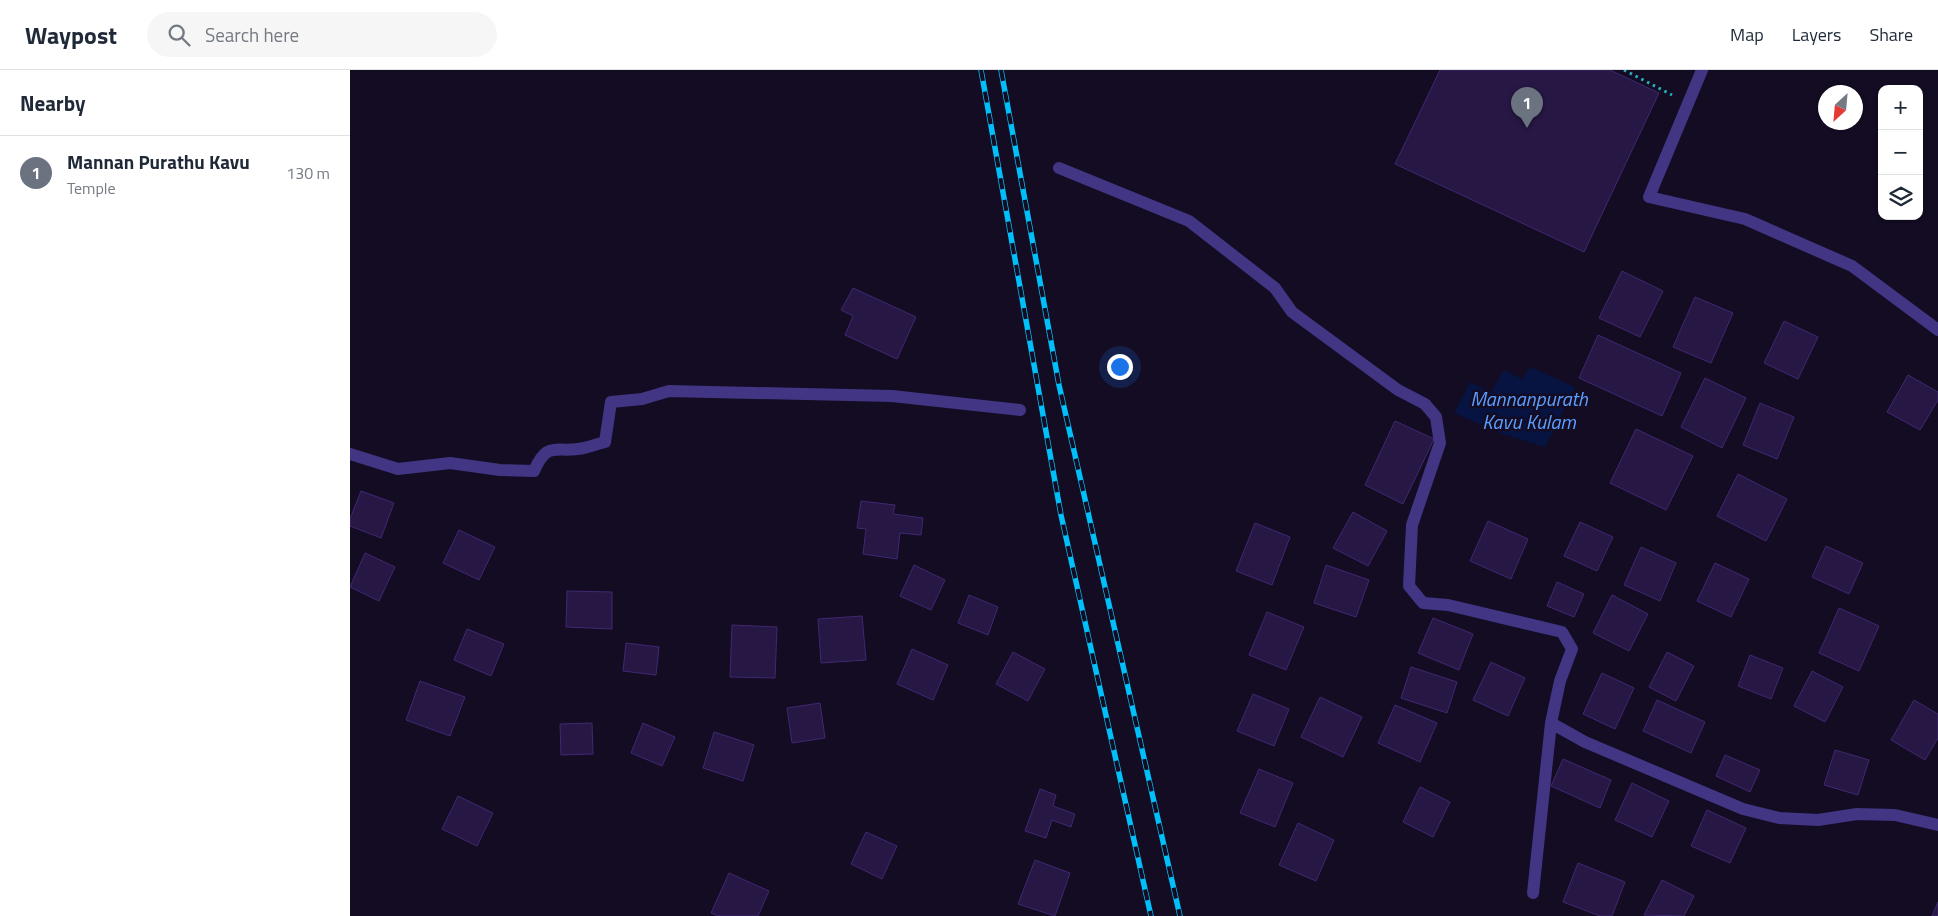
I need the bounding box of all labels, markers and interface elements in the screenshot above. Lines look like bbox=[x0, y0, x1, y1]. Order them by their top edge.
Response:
search box bbox=[147, 12, 497, 57]
text: Waypost bbox=[25, 17, 117, 53]
text: Search here bbox=[205, 20, 299, 49]
icon: search bbox=[165, 21, 193, 49]
text: Map bbox=[1730, 21, 1764, 48]
text: Layers bbox=[1792, 21, 1841, 48]
text: Share bbox=[1869, 21, 1913, 48]
north arrow bbox=[1818, 85, 1863, 130]
map controls bbox=[1878, 85, 1923, 220]
button: + bbox=[1878, 85, 1923, 130]
text: Nearby bbox=[20, 87, 85, 119]
pin: 1 bbox=[1511, 87, 1543, 128]
button: − bbox=[1878, 130, 1923, 175]
text: Mannan Purathu Kavu bbox=[67, 147, 250, 176]
text: 1 bbox=[32, 161, 40, 185]
text: 130 m bbox=[286, 161, 330, 185]
button: layers bbox=[1878, 175, 1923, 220]
text: Temple bbox=[67, 176, 116, 200]
your location bbox=[1107, 354, 1133, 380]
water label: Mannanpurath Kavu Kulam bbox=[1470, 383, 1589, 437]

